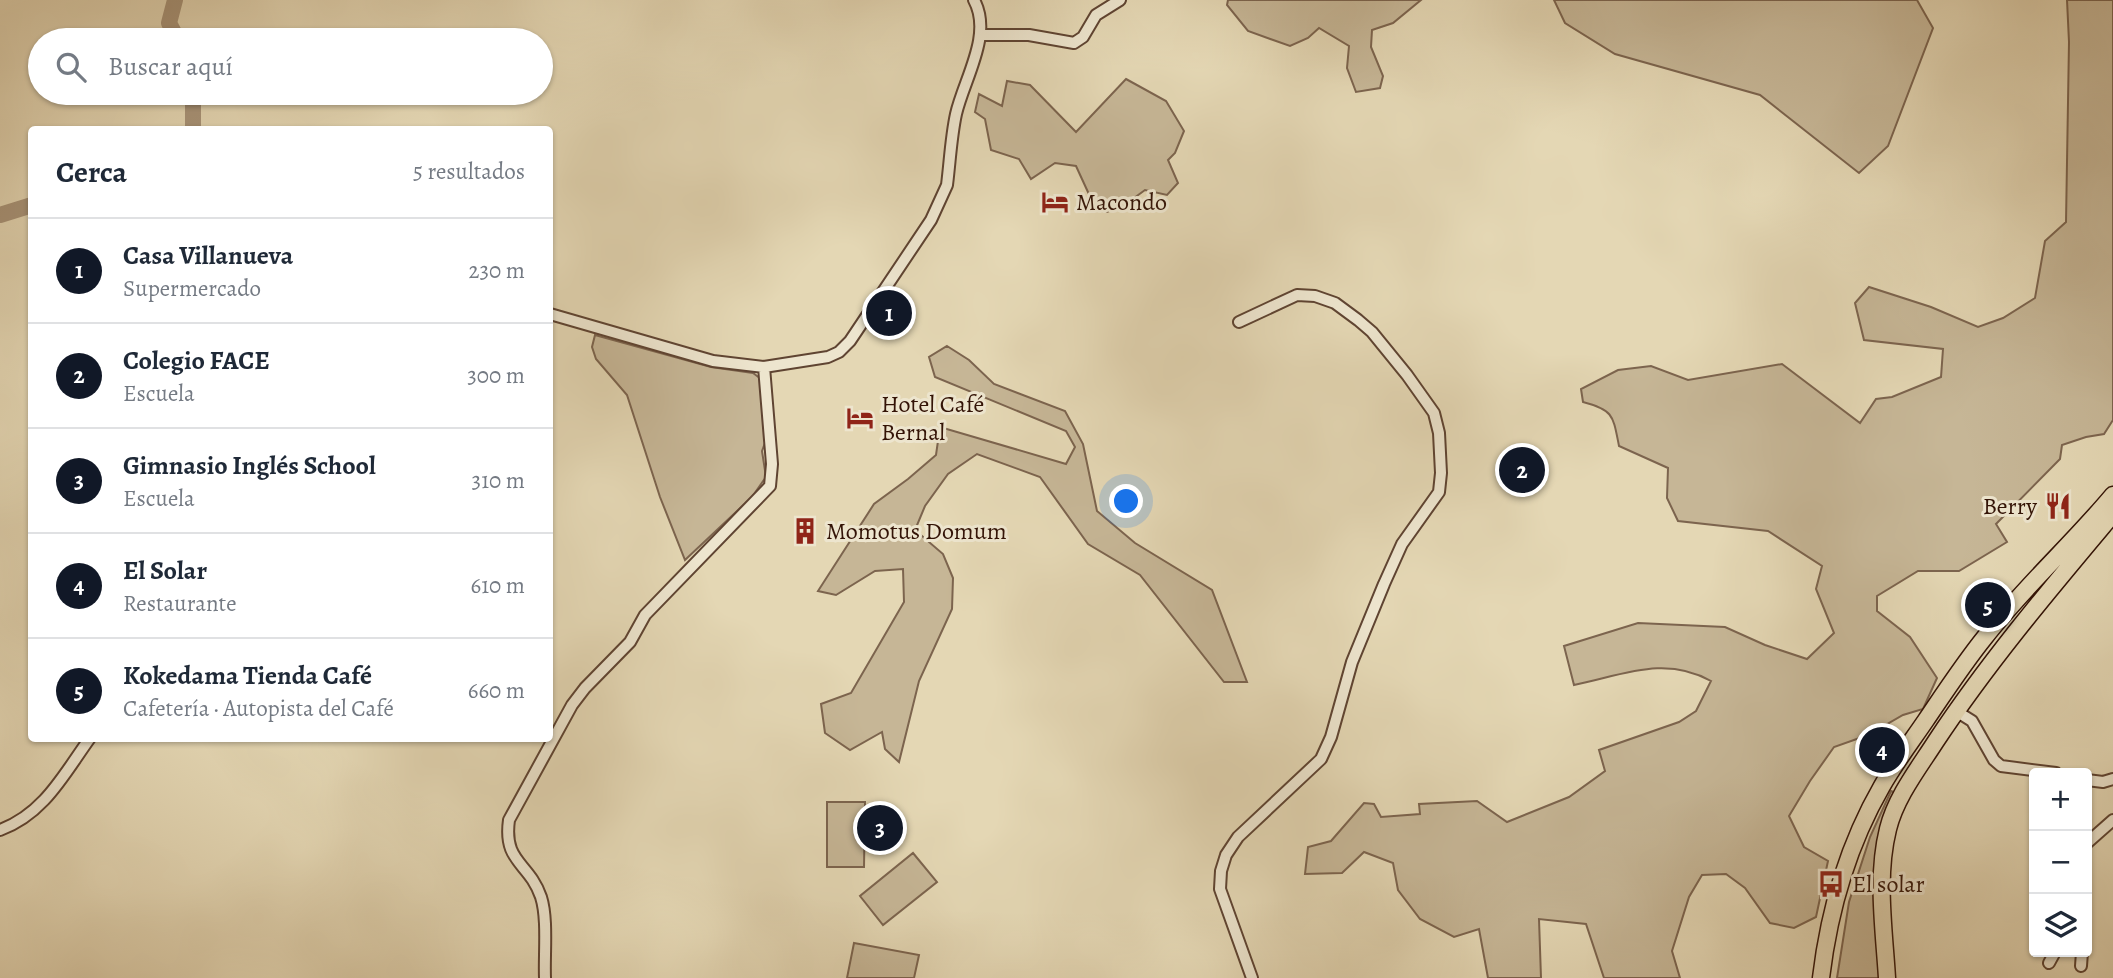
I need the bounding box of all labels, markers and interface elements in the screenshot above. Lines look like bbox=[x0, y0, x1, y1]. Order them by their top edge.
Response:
search box bbox=[28, 28, 553, 105]
icon: search bbox=[52, 48, 90, 86]
text: Buscar aquí bbox=[108, 49, 233, 84]
text: Cerca bbox=[56, 152, 127, 192]
text: 5 resultados bbox=[413, 156, 525, 187]
place label: Macondo bbox=[1076, 186, 1167, 218]
hotel icon: Macondo bbox=[1040, 187, 1070, 217]
text: Casa Villanueva bbox=[123, 238, 293, 273]
text: 1 bbox=[75, 255, 83, 286]
text: 230 m bbox=[469, 255, 525, 286]
text: Supermercado bbox=[123, 273, 261, 304]
pin: 1 bbox=[866, 287, 912, 339]
text: Colegio FACE bbox=[123, 343, 270, 378]
text: 2 bbox=[73, 360, 85, 391]
text: 300 m bbox=[467, 360, 525, 391]
text: Escuela bbox=[123, 378, 195, 409]
place label: Hotel Café Bernal bbox=[881, 388, 984, 448]
hotel icon: Hotel Café Bernal bbox=[845, 403, 875, 433]
pin: 2 bbox=[1499, 444, 1545, 496]
text: Gimnasio Inglés School bbox=[123, 448, 376, 483]
text: 3 bbox=[74, 465, 84, 496]
text: 310 m bbox=[472, 465, 525, 496]
text: Escuela bbox=[123, 483, 195, 514]
your location bbox=[1109, 484, 1143, 518]
place label: Berry bbox=[1983, 490, 2037, 522]
restaurant icon: Berry bbox=[2043, 491, 2073, 521]
place label: Momotus Domum bbox=[826, 515, 1007, 547]
building icon: Momotus Domum bbox=[790, 516, 820, 546]
text: El Solar bbox=[123, 553, 207, 588]
text: 4 bbox=[74, 570, 84, 601]
text: 610 m bbox=[471, 570, 525, 601]
pin: 5 bbox=[1965, 579, 2011, 631]
text: Restaurante bbox=[123, 588, 236, 619]
text: Kokedama Tienda Café bbox=[123, 658, 372, 693]
text: 5 bbox=[74, 675, 84, 706]
text: 660 m bbox=[468, 675, 525, 706]
text: Cafetería · Autopista del Café bbox=[123, 693, 394, 724]
pin: 4 bbox=[1859, 724, 1905, 776]
map controls bbox=[2029, 768, 2092, 957]
button: + bbox=[2029, 768, 2092, 831]
pin: 3 bbox=[857, 802, 903, 854]
button: − bbox=[2029, 831, 2092, 894]
place label: El solar bbox=[1852, 868, 1925, 900]
bus stop icon: El solar bbox=[1816, 869, 1846, 899]
button: layers bbox=[2029, 894, 2092, 957]

